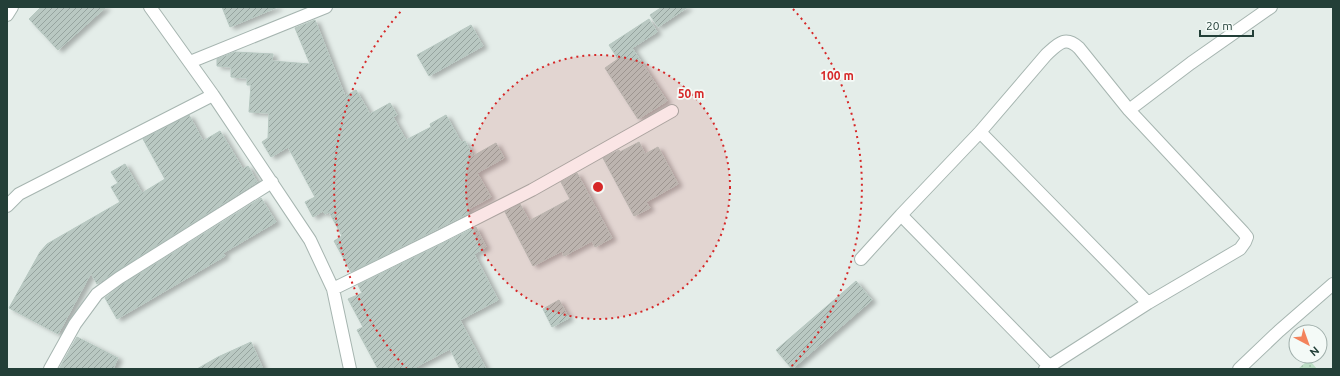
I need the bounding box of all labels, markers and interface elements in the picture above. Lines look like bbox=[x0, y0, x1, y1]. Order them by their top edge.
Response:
scale bar bbox=[1200, 12, 1253, 38]
text: 20 m bbox=[1206, 19, 1233, 32]
text: 100 m bbox=[820, 69, 854, 82]
text: 50 m bbox=[678, 87, 704, 100]
centre of rings bbox=[591, 180, 605, 194]
north arrow bbox=[1288, 324, 1328, 364]
text: N bbox=[1308, 344, 1322, 359]

